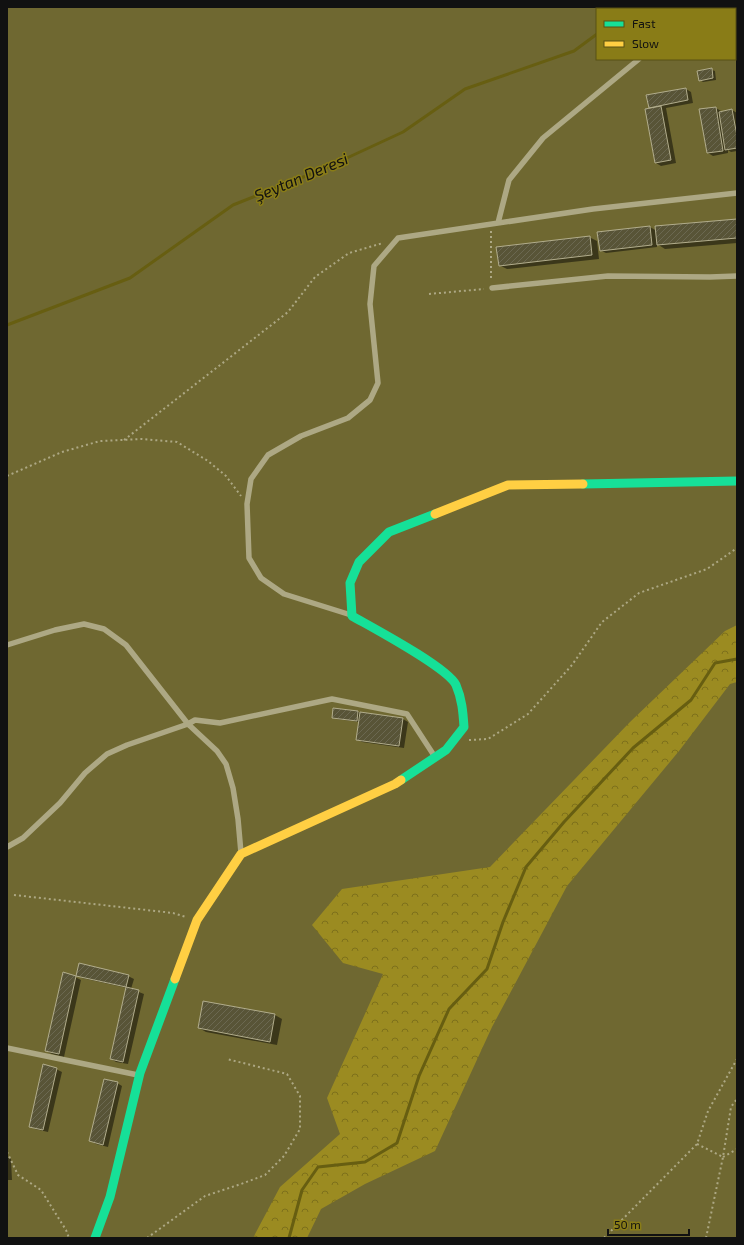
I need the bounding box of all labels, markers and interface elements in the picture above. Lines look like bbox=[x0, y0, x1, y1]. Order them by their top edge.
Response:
legend bbox=[596, 8, 736, 60]
text: Fast bbox=[632, 16, 656, 30]
text: Slow bbox=[632, 36, 659, 50]
water label: Şeytan Deresi bbox=[251, 148, 351, 206]
scale bar bbox=[608, 1211, 689, 1237]
text: 50 m bbox=[614, 1217, 641, 1231]

